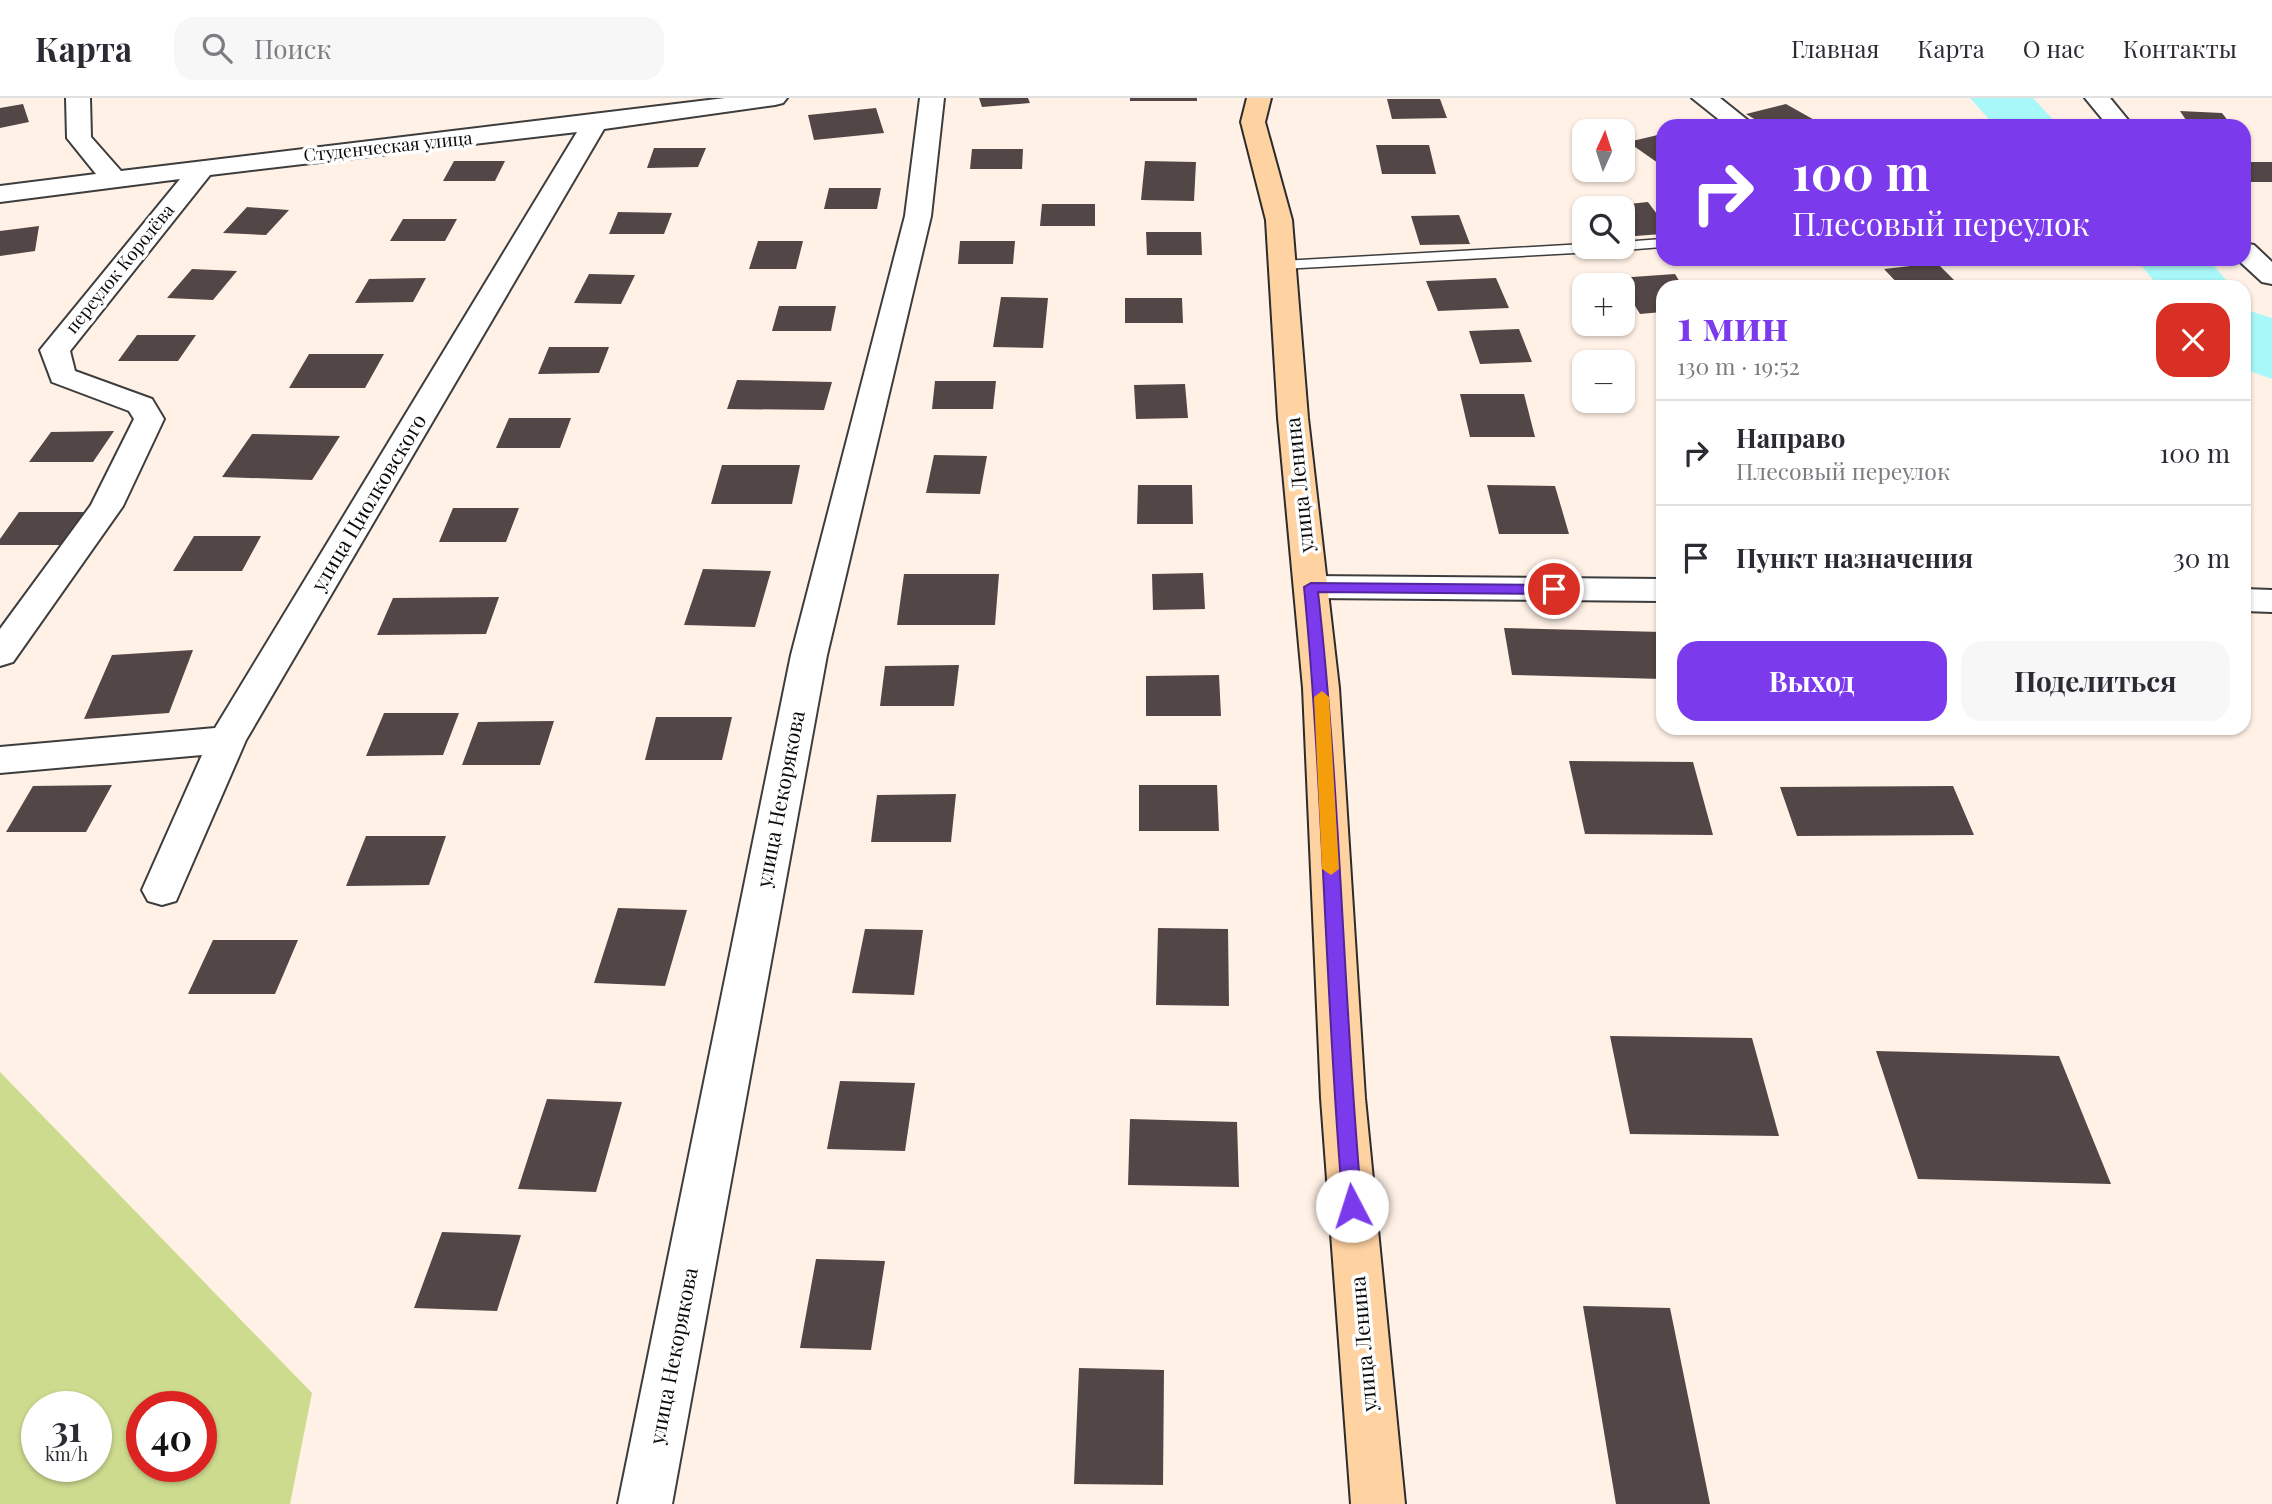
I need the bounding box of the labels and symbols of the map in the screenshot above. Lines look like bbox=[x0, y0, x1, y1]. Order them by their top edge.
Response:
north arrow bbox=[1572, 119, 1634, 182]
street label: Студенческая улица bbox=[302, 125, 474, 167]
street label: переулок Королёва bbox=[59, 198, 179, 338]
street label: улица Циолковского bbox=[303, 408, 431, 597]
street label: улица Ленина bbox=[1277, 416, 1319, 555]
pin bbox=[1524, 559, 1584, 619]
street label: улица Некорякова bbox=[748, 707, 810, 890]
position arrow bbox=[1315, 1169, 1389, 1243]
street label: улица Некорякова bbox=[641, 1264, 703, 1447]
street label: улица Ленина bbox=[1342, 1275, 1382, 1414]
speed limit sign: 40 bbox=[126, 1391, 217, 1482]

